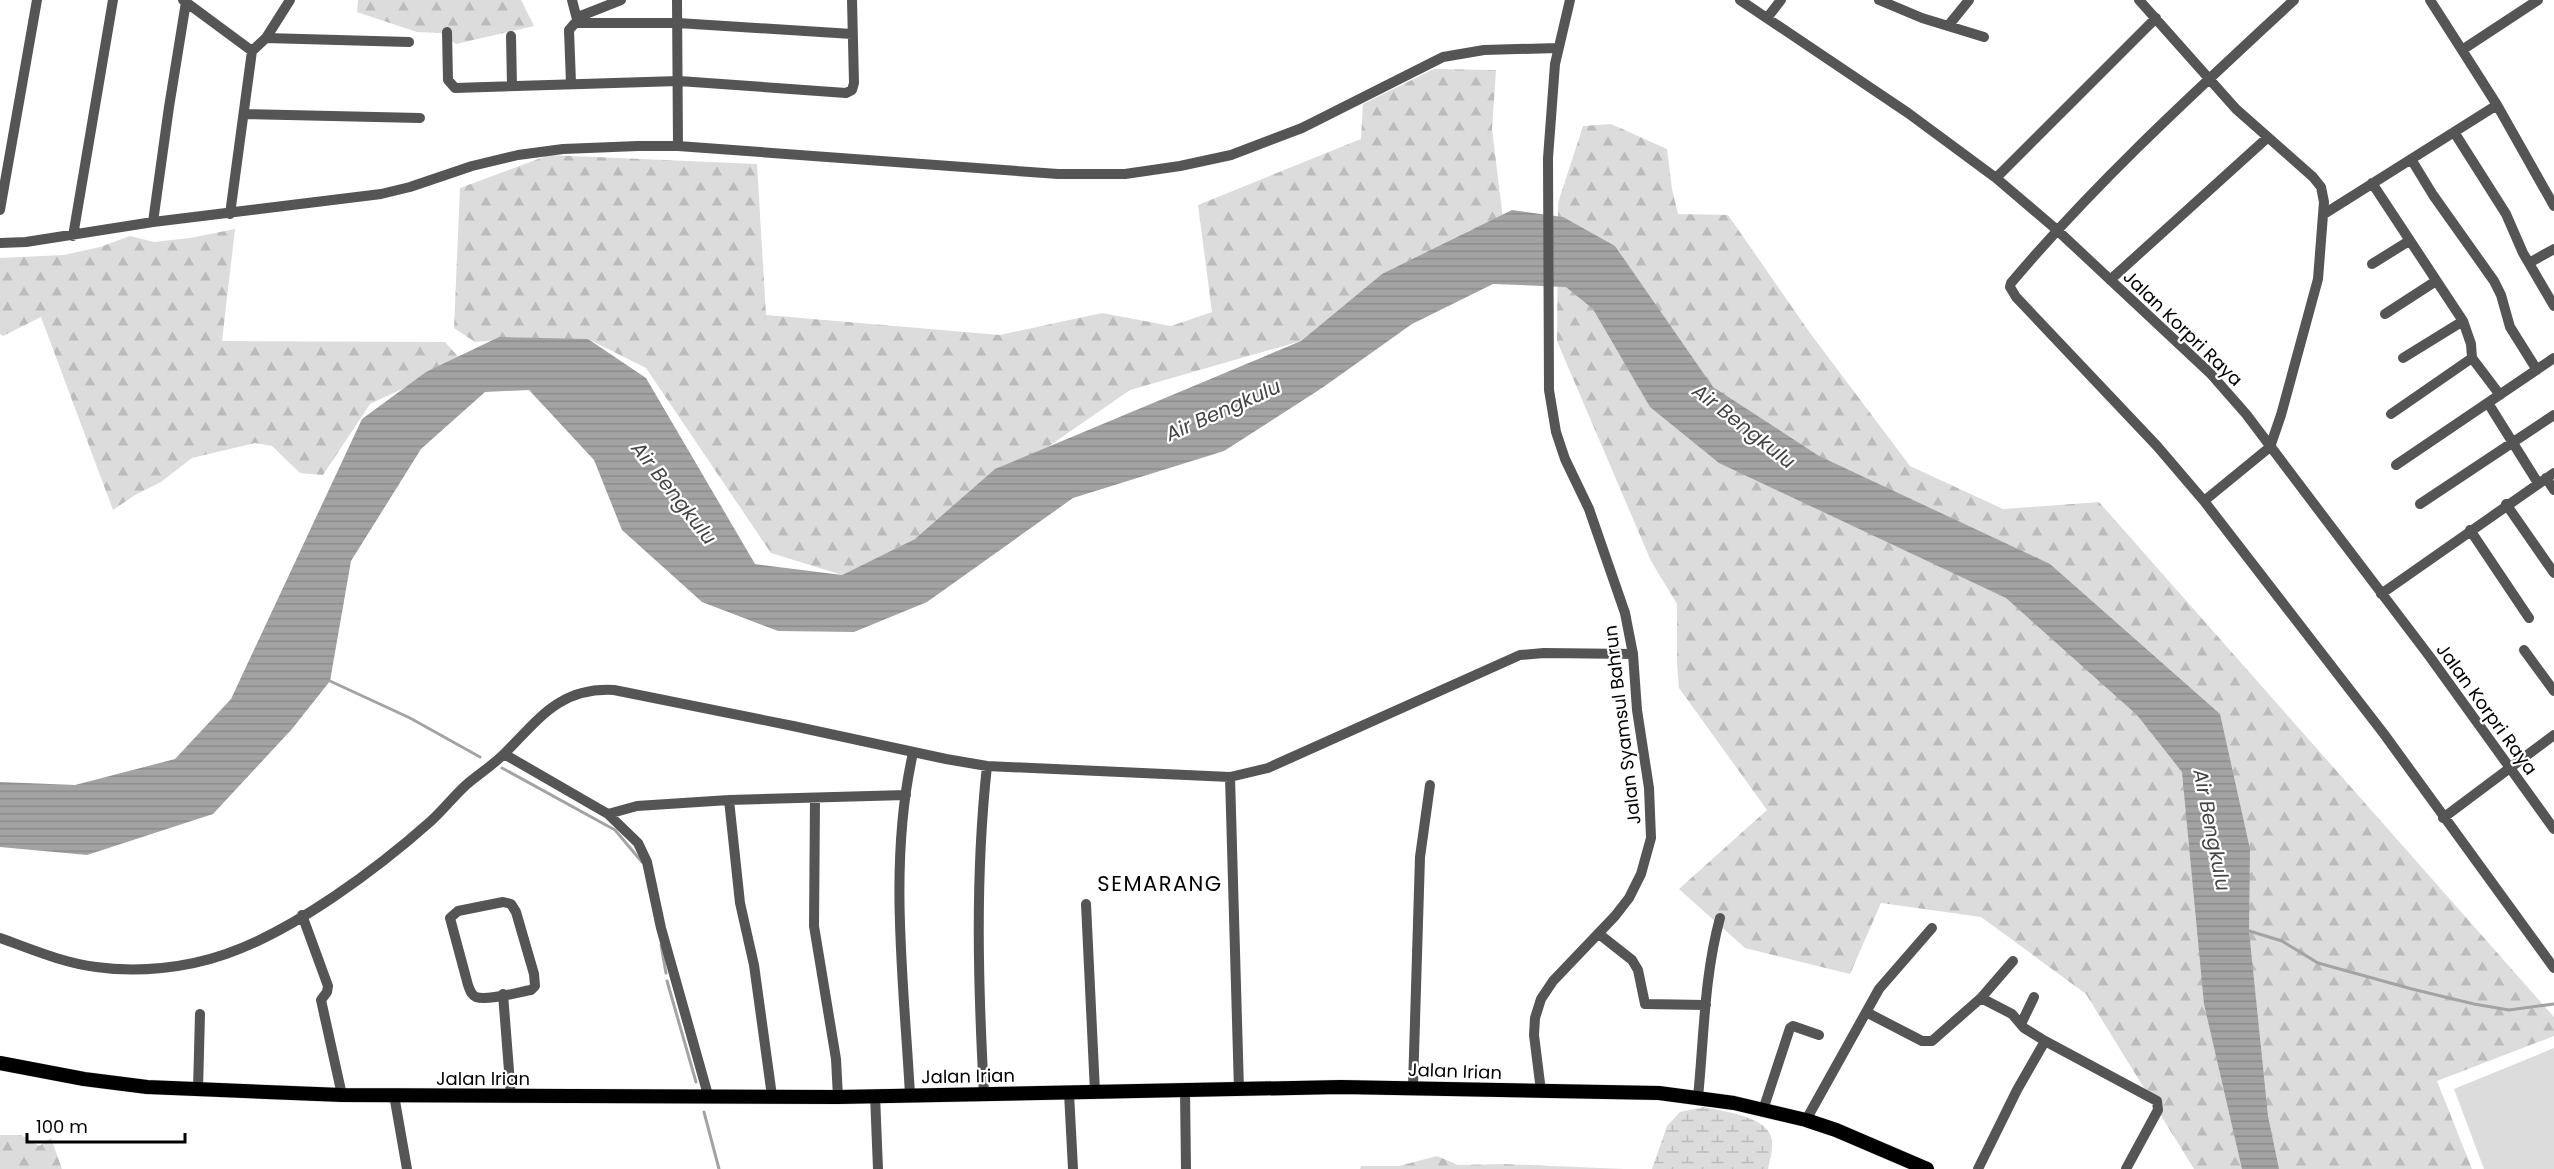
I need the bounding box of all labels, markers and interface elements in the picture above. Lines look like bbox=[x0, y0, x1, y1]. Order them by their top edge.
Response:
street label: Jalan Korpri Raya bbox=[2118, 264, 2248, 392]
water label: Air Bengkulu bbox=[1160, 372, 1285, 448]
water label: Air Bengkulu bbox=[1686, 376, 1801, 475]
water label: Air Bengkulu bbox=[624, 435, 723, 550]
street label: Jalan Syamsul Bahrun bbox=[1597, 624, 1647, 826]
street label: Jalan Korpri Raya bbox=[2431, 638, 2543, 780]
water label: Air Bengkulu bbox=[2186, 766, 2238, 894]
district label: SEMARANG bbox=[1097, 869, 1223, 898]
street label: Jalan Irian bbox=[1408, 1057, 1502, 1085]
street label: Jalan Irian bbox=[921, 1063, 1015, 1089]
street label: Jalan Irian bbox=[436, 1066, 530, 1091]
scale bar bbox=[27, 1106, 184, 1144]
text: 100 m bbox=[36, 1114, 88, 1139]

